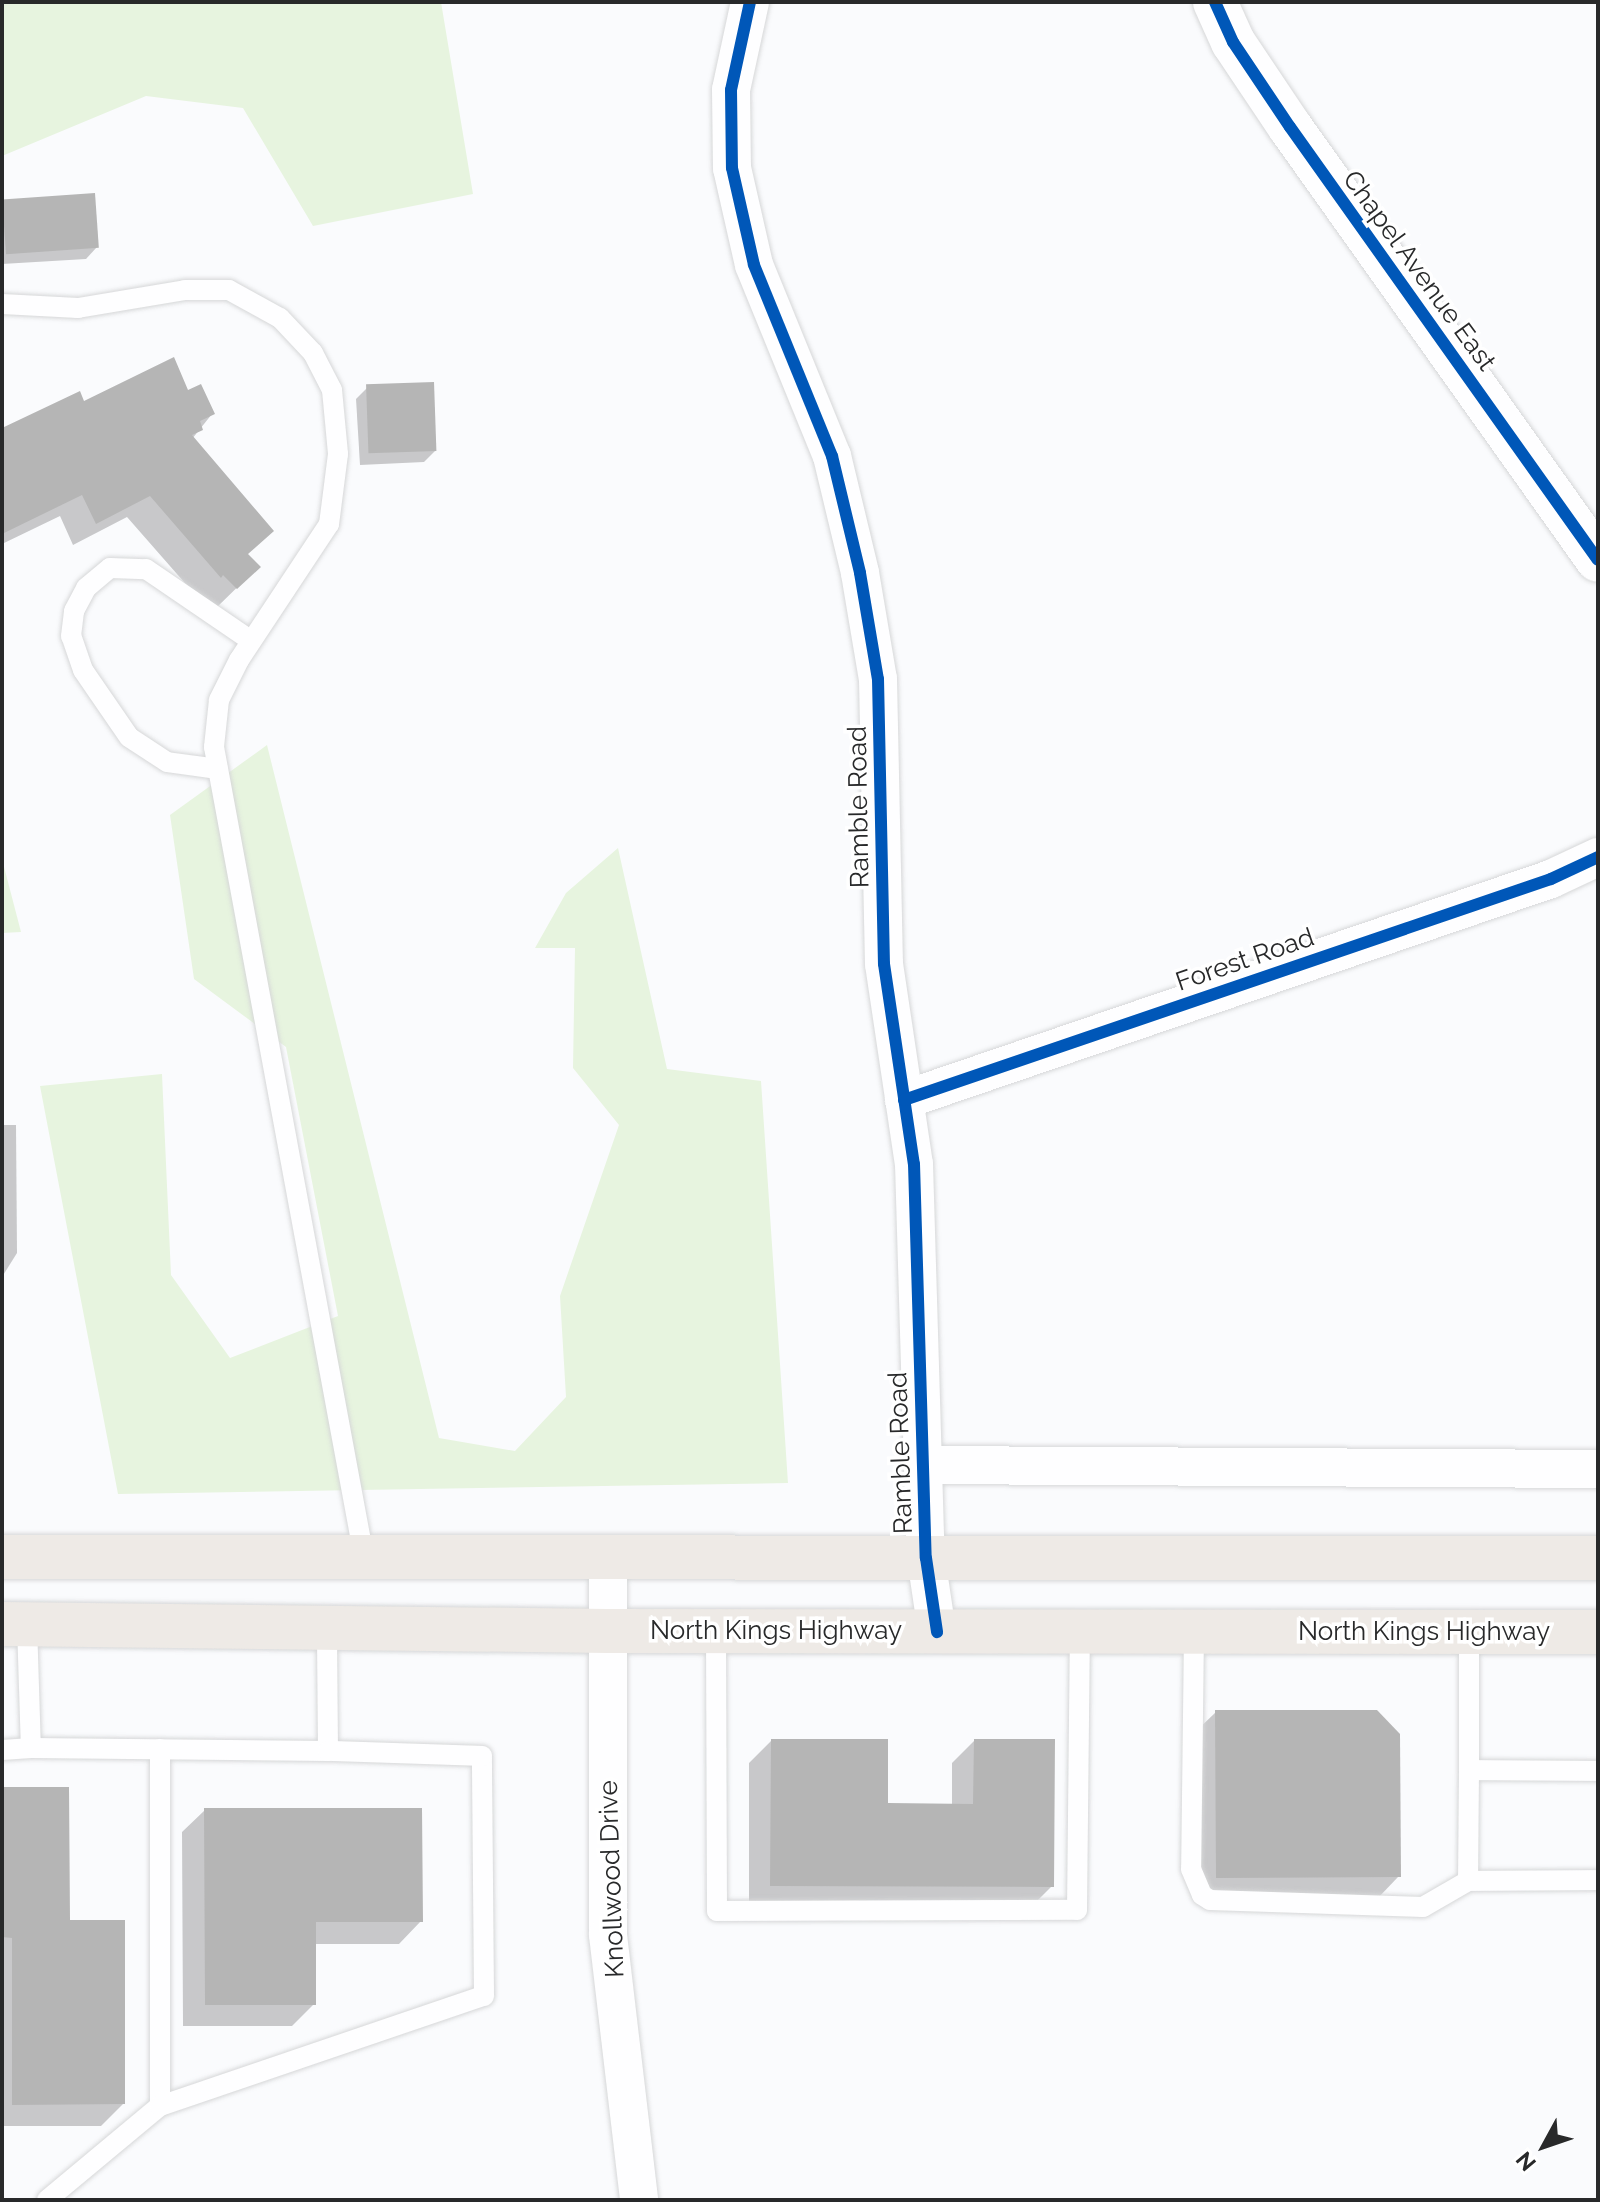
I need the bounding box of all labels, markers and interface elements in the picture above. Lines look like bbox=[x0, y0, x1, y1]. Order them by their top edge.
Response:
street label: Chapel Avenue East bbox=[1335, 164, 1503, 378]
street label: Ramble Road bbox=[842, 726, 876, 888]
street label: Forest Road bbox=[1172, 922, 1318, 998]
street label: Ramble Road bbox=[883, 1371, 919, 1535]
street label: North Kings Highway bbox=[650, 1615, 902, 1647]
street label: North Kings Highway bbox=[1298, 1616, 1550, 1648]
street label: Knollwood Drive bbox=[593, 1780, 631, 1978]
north arrow bbox=[1504, 2106, 1584, 2186]
text: N bbox=[1510, 2147, 1541, 2176]

